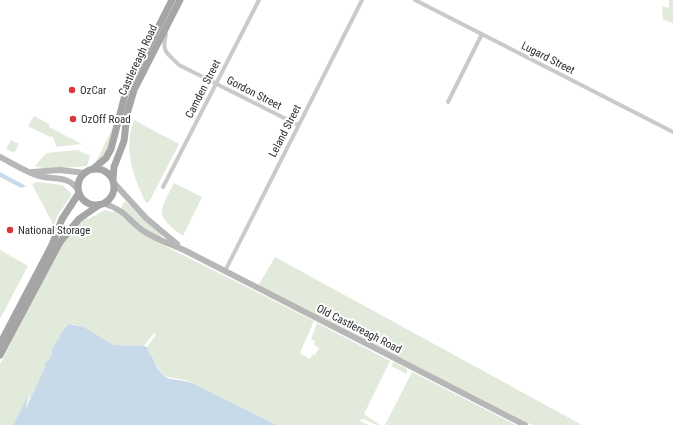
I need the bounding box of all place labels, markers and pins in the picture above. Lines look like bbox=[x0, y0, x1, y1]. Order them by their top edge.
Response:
place label: OzCar bbox=[80, 84, 107, 97]
marker: OzCar bbox=[67, 85, 77, 95]
place label: OzOff Road bbox=[81, 113, 131, 126]
marker: OzOff Road bbox=[68, 114, 78, 124]
place label: National Storage bbox=[18, 224, 90, 237]
marker: National Storage bbox=[5, 225, 15, 235]

